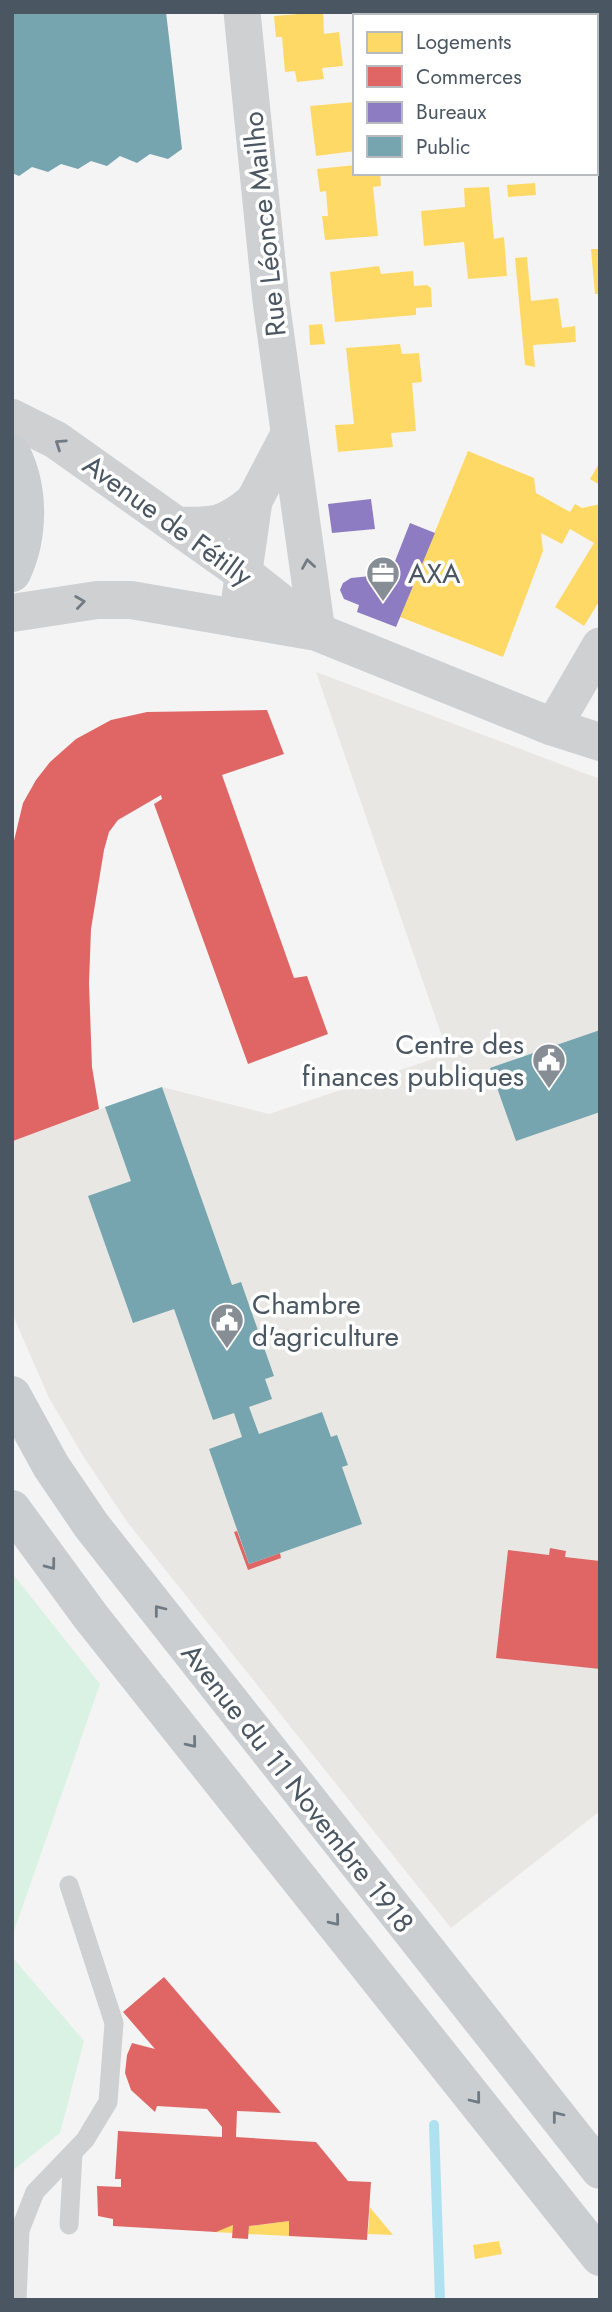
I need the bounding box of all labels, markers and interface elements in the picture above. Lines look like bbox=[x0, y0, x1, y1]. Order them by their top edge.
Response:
legend bbox=[353, 14, 598, 175]
text: Logements bbox=[416, 27, 511, 57]
text: Commerces bbox=[416, 62, 522, 92]
text: Bureaux bbox=[416, 97, 487, 127]
street label: Rue Léonce Mailho bbox=[232, 109, 297, 339]
text: Public bbox=[416, 132, 470, 162]
one-way arrow bbox=[55, 439, 68, 452]
street label: Avenue de Fétilly bbox=[74, 445, 262, 597]
place label: AXA bbox=[408, 553, 461, 594]
office icon: AXA bbox=[364, 554, 402, 603]
one-way arrow bbox=[301, 558, 316, 570]
one-way arrow bbox=[74, 595, 86, 610]
place label: Centre des finances publiques bbox=[302, 1024, 524, 1097]
public building icon: Centre des finances publiques bbox=[530, 1041, 568, 1090]
place label: Chambre d'agriculture bbox=[252, 1284, 399, 1357]
public building icon: Chambre d'agriculture bbox=[208, 1301, 246, 1350]
one-way arrow bbox=[43, 1557, 55, 1570]
one-way arrow bbox=[154, 1606, 167, 1618]
street label: Avenue du 11 Novembre 1918 bbox=[171, 1635, 424, 1942]
one-way arrow bbox=[184, 1736, 197, 1748]
one-way arrow bbox=[326, 1913, 339, 1925]
one-way arrow bbox=[467, 2091, 480, 2104]
one-way arrow bbox=[553, 2112, 566, 2124]

